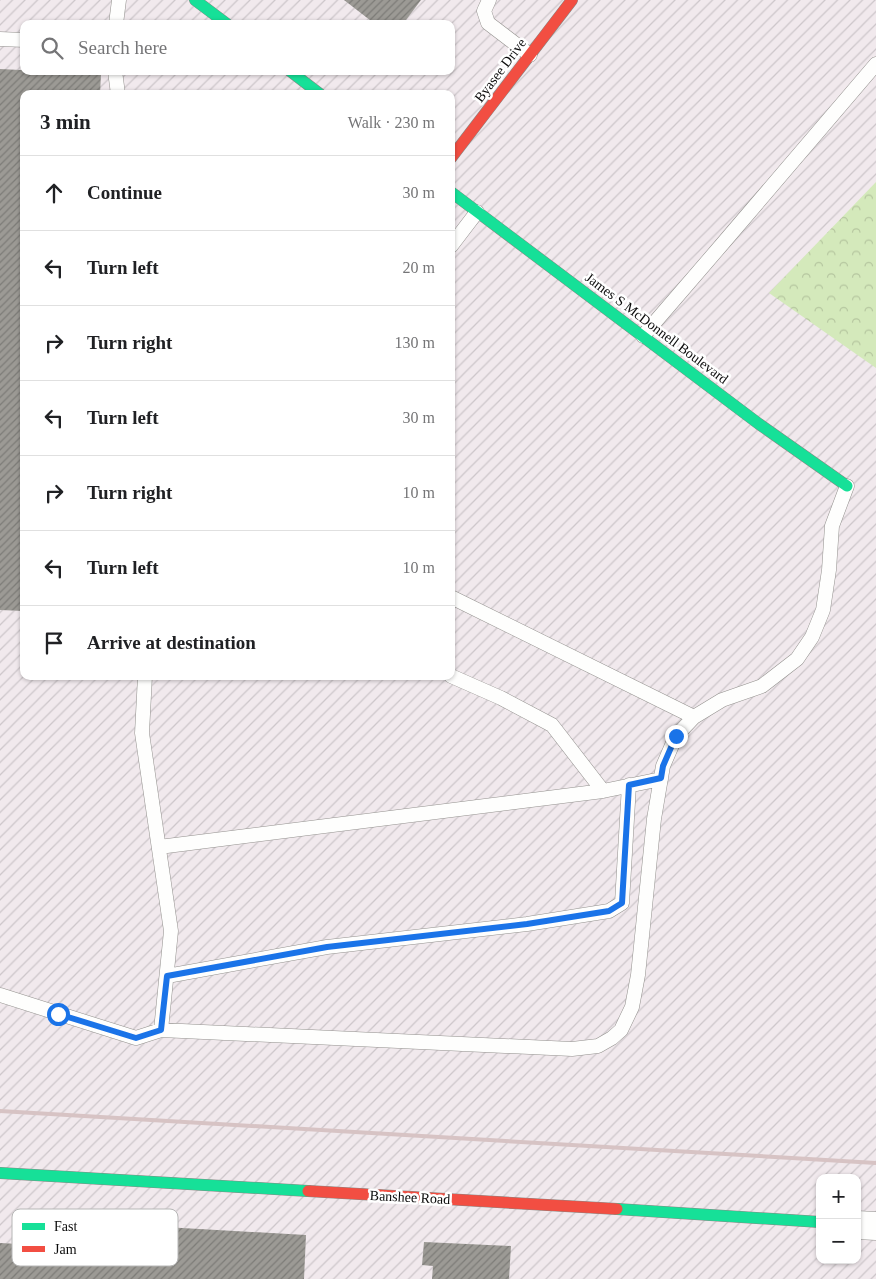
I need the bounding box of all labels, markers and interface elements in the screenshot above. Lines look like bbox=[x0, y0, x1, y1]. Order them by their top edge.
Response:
search box bbox=[20, 20, 455, 75]
icon: search bbox=[38, 34, 66, 62]
street label: Byasee Drive bbox=[472, 36, 529, 105]
text: Search here bbox=[78, 37, 167, 58]
text: 3 min bbox=[40, 110, 91, 134]
text: Walk · 230 m bbox=[348, 114, 435, 131]
icon: ahead bbox=[40, 179, 68, 207]
text: Continue bbox=[87, 182, 162, 203]
text: 30 m bbox=[403, 184, 435, 201]
icon: left bbox=[40, 254, 68, 282]
text: Turn left bbox=[87, 257, 159, 278]
text: 20 m bbox=[403, 259, 435, 276]
street label: James S McDonnell Boulevard bbox=[582, 270, 731, 387]
icon: right bbox=[40, 329, 68, 357]
text: Turn right bbox=[87, 332, 172, 353]
text: 130 m bbox=[395, 334, 435, 351]
icon: left bbox=[40, 404, 68, 432]
text: Turn left bbox=[87, 407, 159, 428]
text: 30 m bbox=[403, 409, 435, 426]
icon: right bbox=[40, 479, 68, 507]
text: Turn right bbox=[87, 482, 172, 503]
text: 10 m bbox=[403, 484, 435, 501]
icon: left bbox=[40, 554, 68, 582]
text: Turn left bbox=[87, 557, 159, 578]
text: 10 m bbox=[403, 559, 435, 576]
icon: arrive bbox=[40, 629, 68, 657]
text: Arrive at destination bbox=[87, 632, 256, 653]
route end bbox=[665, 725, 688, 748]
route start bbox=[47, 1003, 70, 1026]
map controls bbox=[816, 1174, 861, 1264]
button: + bbox=[816, 1174, 861, 1219]
street label: Banshee Road bbox=[369, 1188, 451, 1207]
legend bbox=[12, 1209, 178, 1266]
text: Fast bbox=[54, 1219, 77, 1234]
button: − bbox=[816, 1219, 861, 1264]
text: Jam bbox=[54, 1242, 77, 1257]

